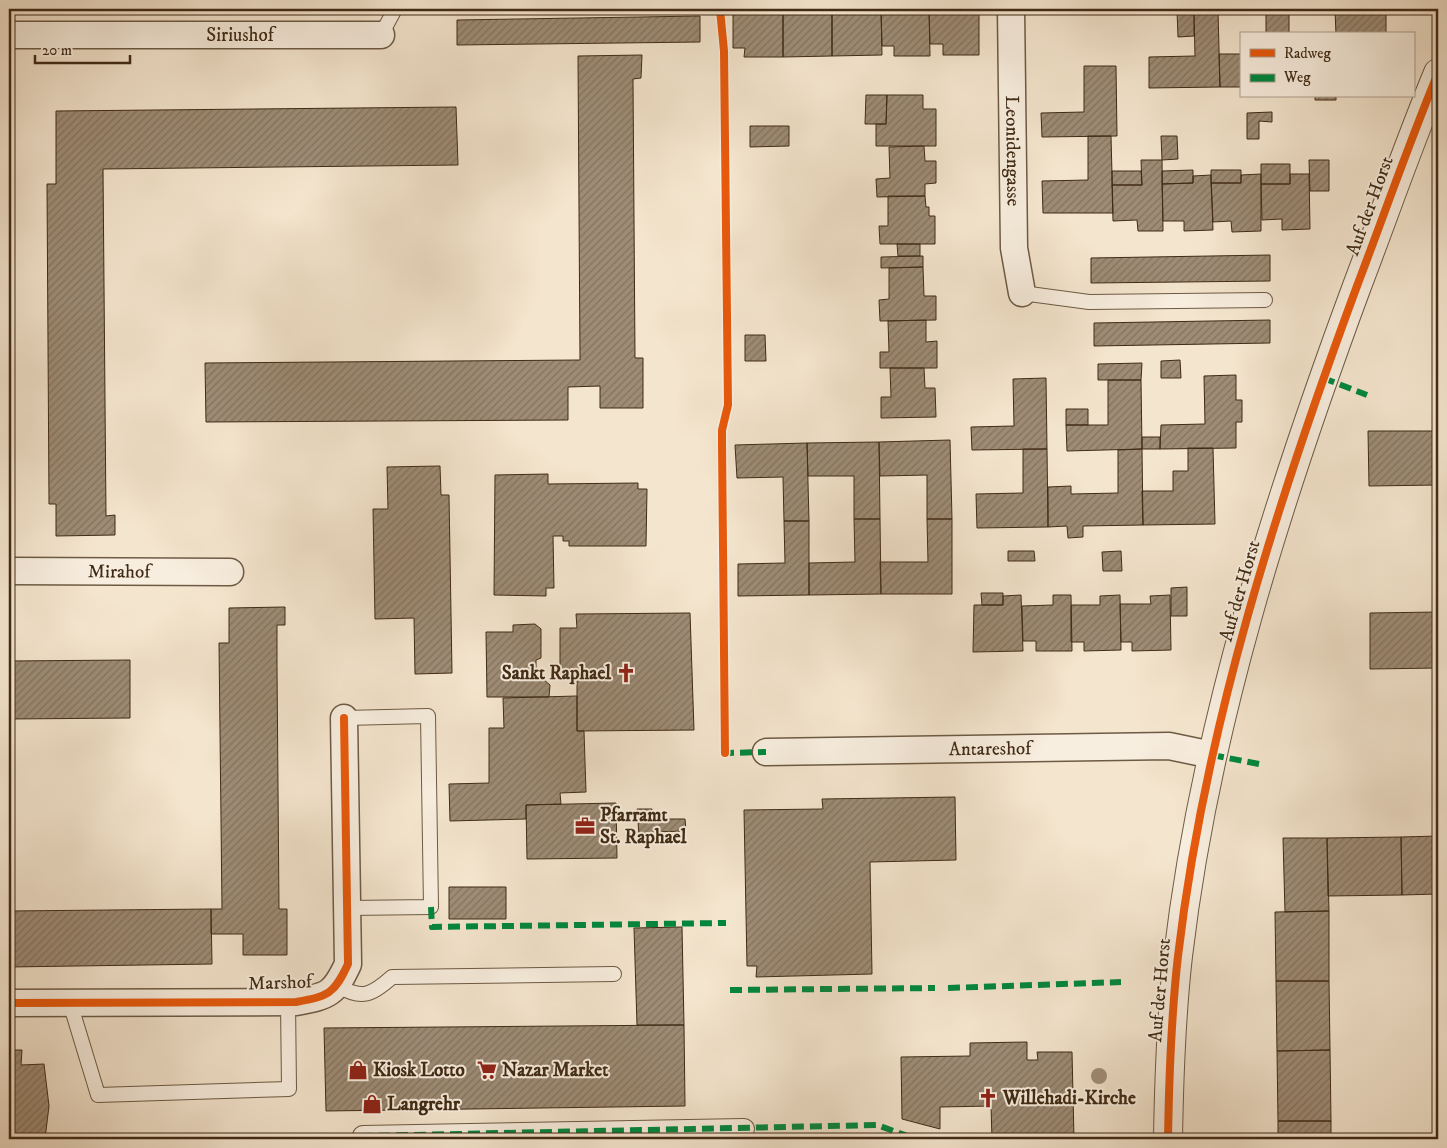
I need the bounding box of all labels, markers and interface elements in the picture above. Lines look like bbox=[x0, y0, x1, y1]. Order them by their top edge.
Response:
street label: Siriushof bbox=[206, 24, 277, 47]
scale bar bbox=[35, 32, 130, 64]
legend bbox=[1240, 32, 1414, 98]
text: 20 m bbox=[42, 41, 72, 60]
text: Radweg bbox=[1284, 44, 1332, 63]
text: Weg bbox=[1283, 68, 1311, 87]
street label: Leonidengasse bbox=[1001, 95, 1025, 207]
street label: Auf der Horst bbox=[1341, 153, 1399, 259]
street label: Auf der Horst bbox=[1215, 538, 1265, 644]
street label: Mirahof bbox=[88, 560, 153, 583]
place label: Sankt Raphael bbox=[502, 662, 611, 685]
church icon: Sankt Raphael bbox=[615, 662, 637, 684]
street label: Antareshof bbox=[949, 737, 1034, 761]
place label: Pfarramt St. Raphael bbox=[600, 804, 687, 849]
office icon: Pfarramt St. Raphael bbox=[574, 815, 596, 837]
street label: Auf der Horst bbox=[1144, 937, 1176, 1043]
street label: Marshof bbox=[248, 970, 315, 996]
shop icon: Kiosk Lotto bbox=[347, 1059, 369, 1081]
place label: Kiosk Lotto bbox=[373, 1059, 465, 1082]
supermarket icon: Nazar Market bbox=[476, 1059, 498, 1081]
place label: Nazar Market bbox=[502, 1059, 609, 1082]
church icon: Willehadi-Kirche bbox=[977, 1087, 999, 1109]
place label: Willehadi-Kirche bbox=[1002, 1087, 1136, 1110]
shop icon: Langrehr bbox=[361, 1093, 383, 1115]
place label: Langrehr bbox=[387, 1093, 461, 1116]

